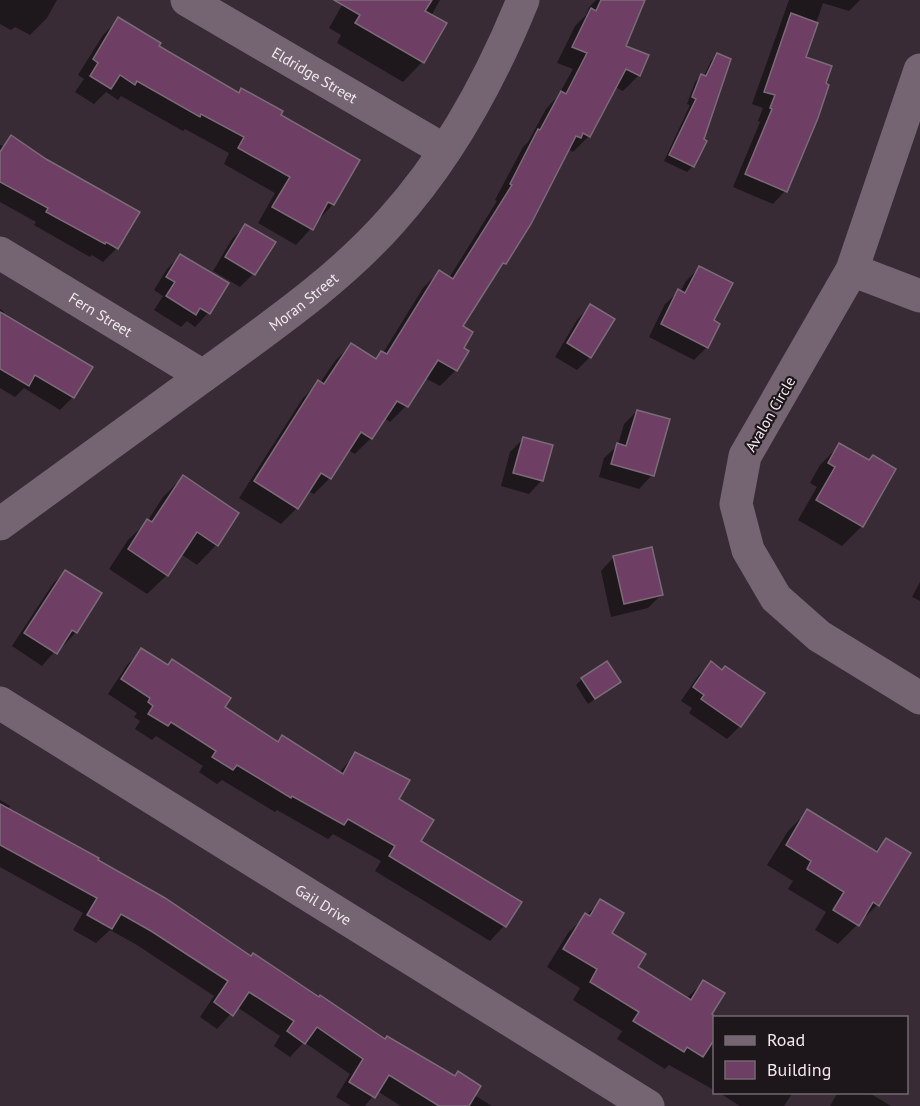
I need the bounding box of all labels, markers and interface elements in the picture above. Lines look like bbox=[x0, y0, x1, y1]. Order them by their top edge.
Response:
street label: Eldridge Street bbox=[269, 42, 361, 107]
street label: Moran Street bbox=[265, 268, 342, 335]
street label: Fern Street bbox=[66, 288, 136, 341]
street label: Avalon Circle bbox=[741, 373, 799, 455]
street label: Gail Drive bbox=[292, 880, 355, 929]
legend bbox=[713, 1016, 908, 1094]
text: Road bbox=[767, 1028, 805, 1051]
text: Building bbox=[767, 1058, 831, 1081]

